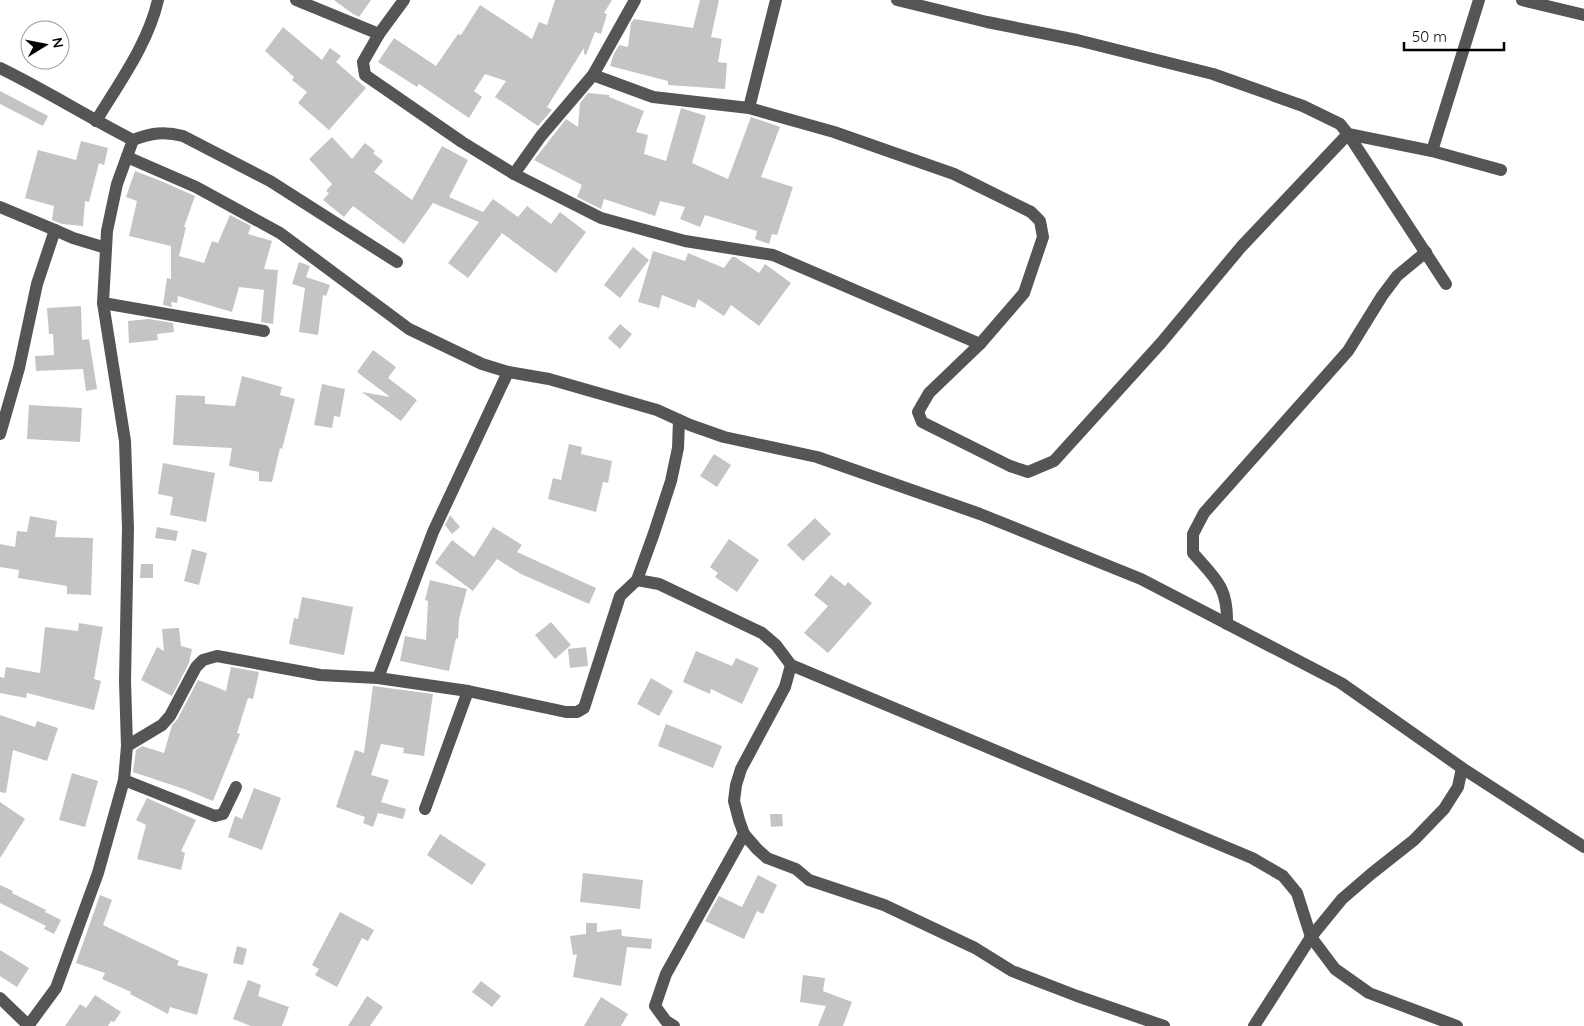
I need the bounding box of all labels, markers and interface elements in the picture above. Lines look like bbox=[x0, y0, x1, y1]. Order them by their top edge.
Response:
north arrow bbox=[20, 20, 70, 70]
scale bar bbox=[1404, 20, 1504, 52]
text: 50 m bbox=[1412, 27, 1447, 46]
text: N bbox=[48, 36, 68, 49]

